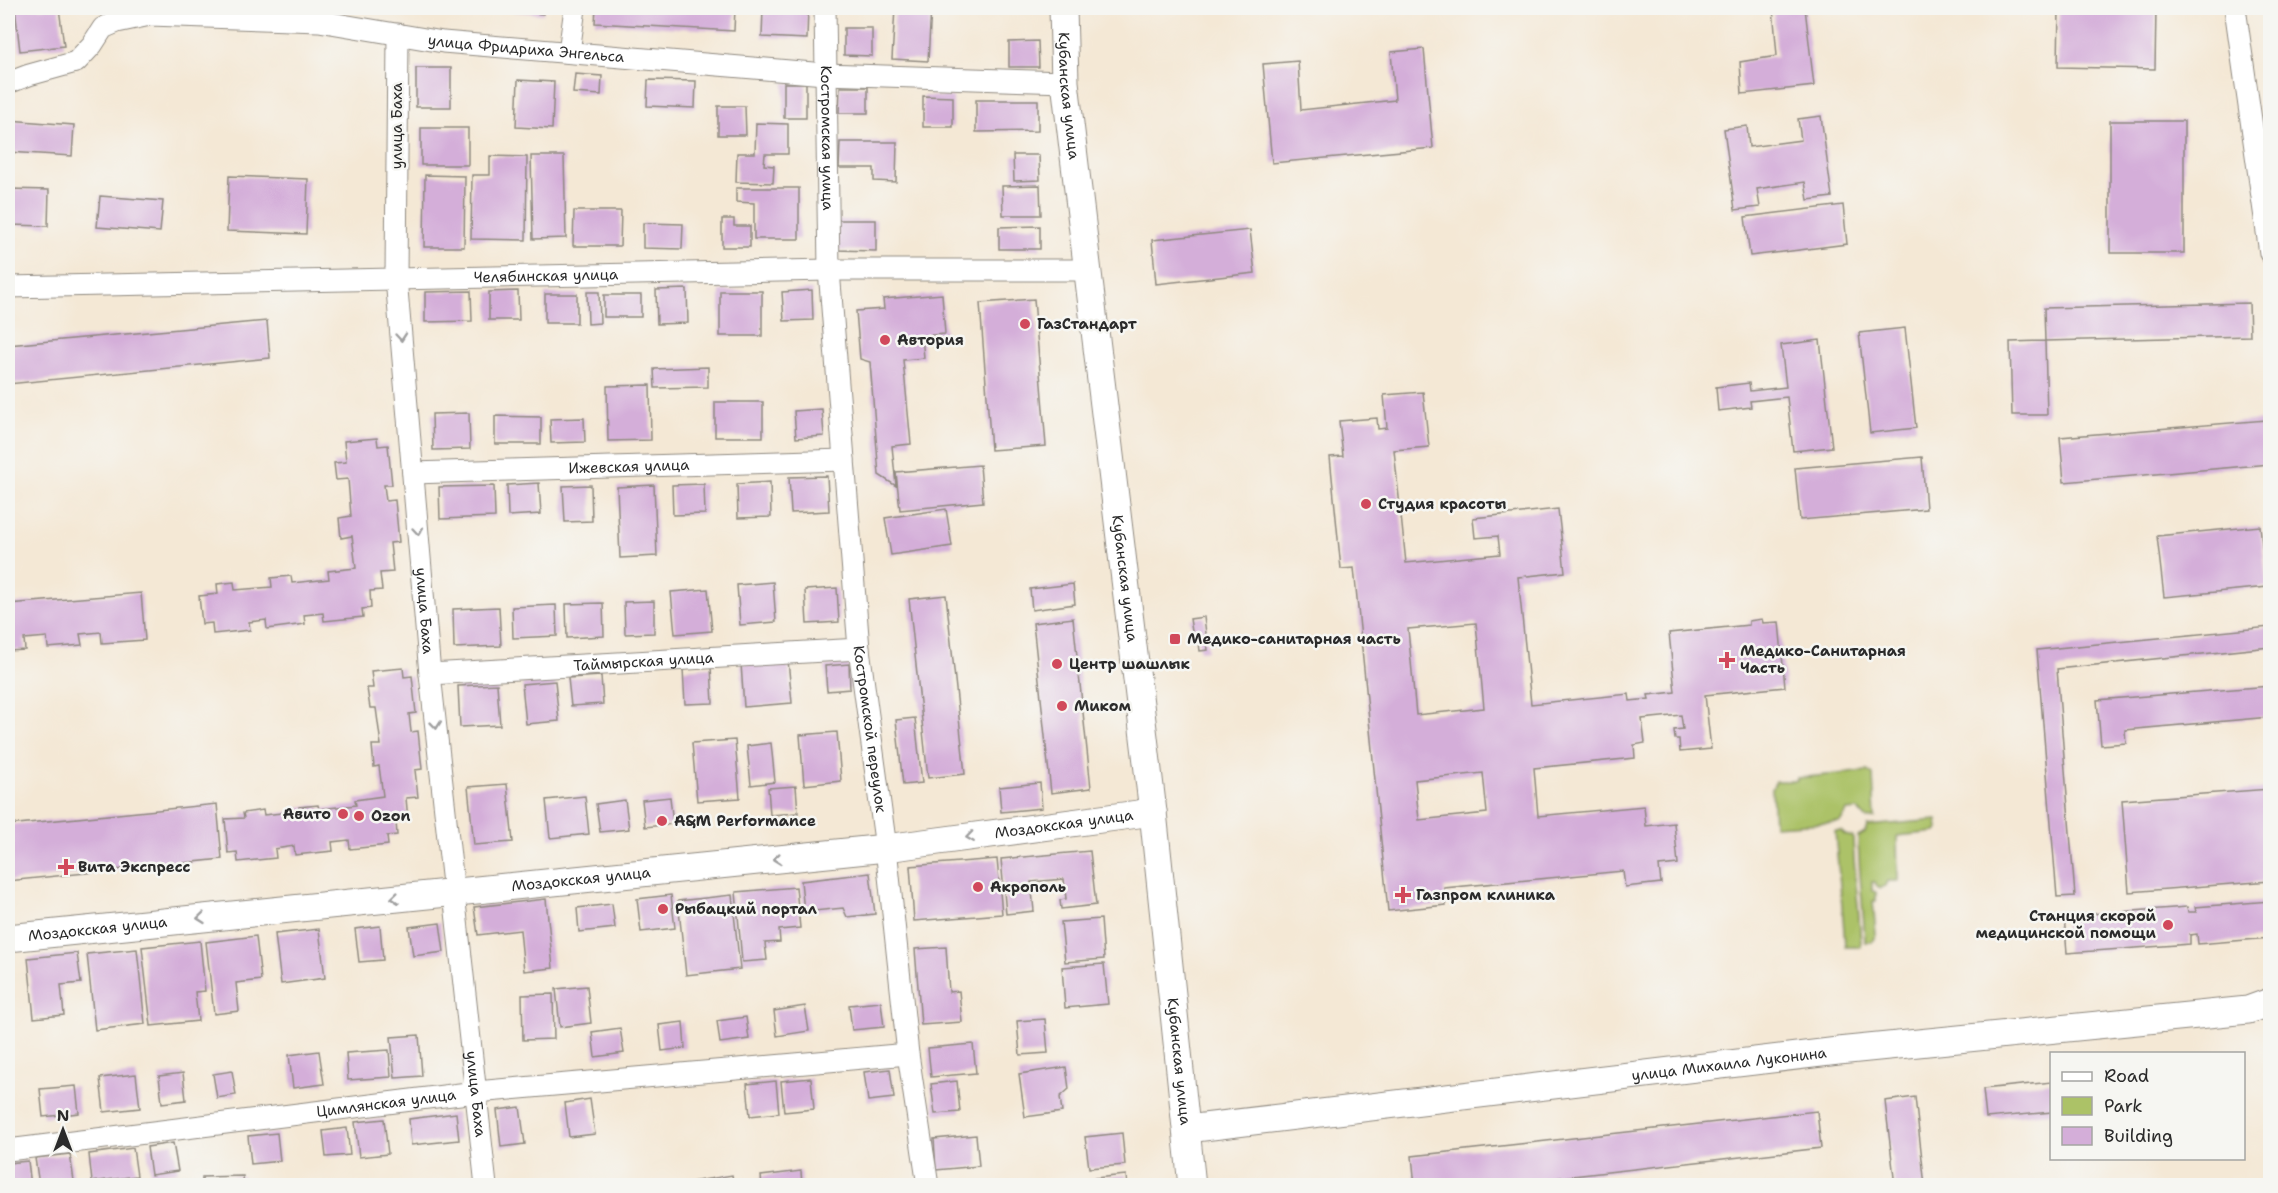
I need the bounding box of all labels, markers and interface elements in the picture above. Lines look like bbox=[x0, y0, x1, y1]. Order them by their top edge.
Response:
street label: улица Фридриха Энгельса bbox=[426, 30, 626, 67]
street label: Кубанская улица bbox=[1054, 32, 1084, 161]
street label: Костромская улица bbox=[816, 65, 838, 211]
street label: улица Баха bbox=[387, 82, 407, 169]
street label: Челябинская улица bbox=[473, 264, 619, 287]
place label: ГазСтандарт bbox=[1037, 314, 1137, 334]
marker: ГазСтандарт bbox=[1018, 317, 1032, 331]
place label: Автория bbox=[897, 330, 964, 350]
one-way arrow bbox=[394, 332, 407, 341]
marker: Автория bbox=[878, 333, 892, 347]
street label: Ижевская улица bbox=[568, 455, 691, 478]
place label: Студия красоты bbox=[1378, 494, 1506, 514]
marker: Студия красоты bbox=[1359, 497, 1373, 511]
street label: Кубанская улица bbox=[1107, 514, 1142, 644]
one-way arrow bbox=[411, 526, 424, 535]
street label: улица Баха bbox=[411, 567, 438, 655]
place label: Медико-санитарная часть bbox=[1187, 629, 1401, 649]
marker: Медико-санитарная часть bbox=[1168, 632, 1182, 646]
place label: Медико-Санитарная Часть bbox=[1740, 641, 1906, 678]
street label: Костромской переулок bbox=[849, 644, 891, 814]
street label: Таймырская улица bbox=[573, 647, 715, 676]
marker: Медико-Санитарная Часть bbox=[1718, 651, 1736, 669]
place label: Центр шашлык bbox=[1069, 654, 1190, 674]
marker: Центр шашлык bbox=[1050, 657, 1064, 671]
place label: Миком bbox=[1074, 696, 1131, 716]
marker: Миком bbox=[1055, 699, 1069, 713]
one-way arrow bbox=[429, 720, 441, 730]
place label: Авито bbox=[283, 804, 331, 824]
street label: Моздокская улица bbox=[993, 805, 1135, 843]
place label: Ozon bbox=[371, 806, 411, 826]
marker: Авито bbox=[336, 807, 350, 821]
marker: Ozon bbox=[352, 809, 366, 823]
place label: A&M Performance bbox=[674, 811, 816, 831]
marker: A&M Performance bbox=[655, 814, 669, 828]
one-way arrow bbox=[966, 830, 975, 842]
one-way arrow bbox=[772, 852, 781, 865]
place label: Вита Экспресс bbox=[78, 857, 191, 877]
marker: Вита Экспресс bbox=[59, 860, 73, 874]
street label: Моздокская улица bbox=[510, 862, 652, 896]
place label: Акрополь bbox=[990, 877, 1066, 897]
marker: Акрополь bbox=[971, 880, 985, 894]
place label: Газпром клиника bbox=[1416, 885, 1556, 905]
marker: Газпром клиника bbox=[1394, 886, 1412, 904]
one-way arrow bbox=[391, 891, 400, 904]
place label: Рыбацкий портал bbox=[675, 899, 817, 919]
marker: Рыбацкий портал bbox=[656, 902, 670, 916]
place label: Станция скорой медицинской помощи bbox=[1975, 906, 2157, 943]
one-way arrow bbox=[197, 911, 206, 924]
street label: Моздокская улица bbox=[27, 912, 169, 946]
marker: Станция скорой медицинской помощи bbox=[2161, 918, 2175, 932]
street label: Кубанская улица bbox=[1162, 997, 1196, 1127]
street label: улица Михаила Луконина bbox=[1631, 1042, 1828, 1086]
street label: улица Баха bbox=[461, 1050, 491, 1139]
legend bbox=[2050, 1052, 2245, 1160]
text: Road bbox=[2104, 1064, 2149, 1088]
street label: Цимлянская улица bbox=[315, 1084, 458, 1122]
text: Park bbox=[2104, 1094, 2143, 1118]
north arrow bbox=[33, 1100, 93, 1160]
text: N bbox=[57, 1105, 69, 1126]
text: Building bbox=[2104, 1124, 2173, 1148]

